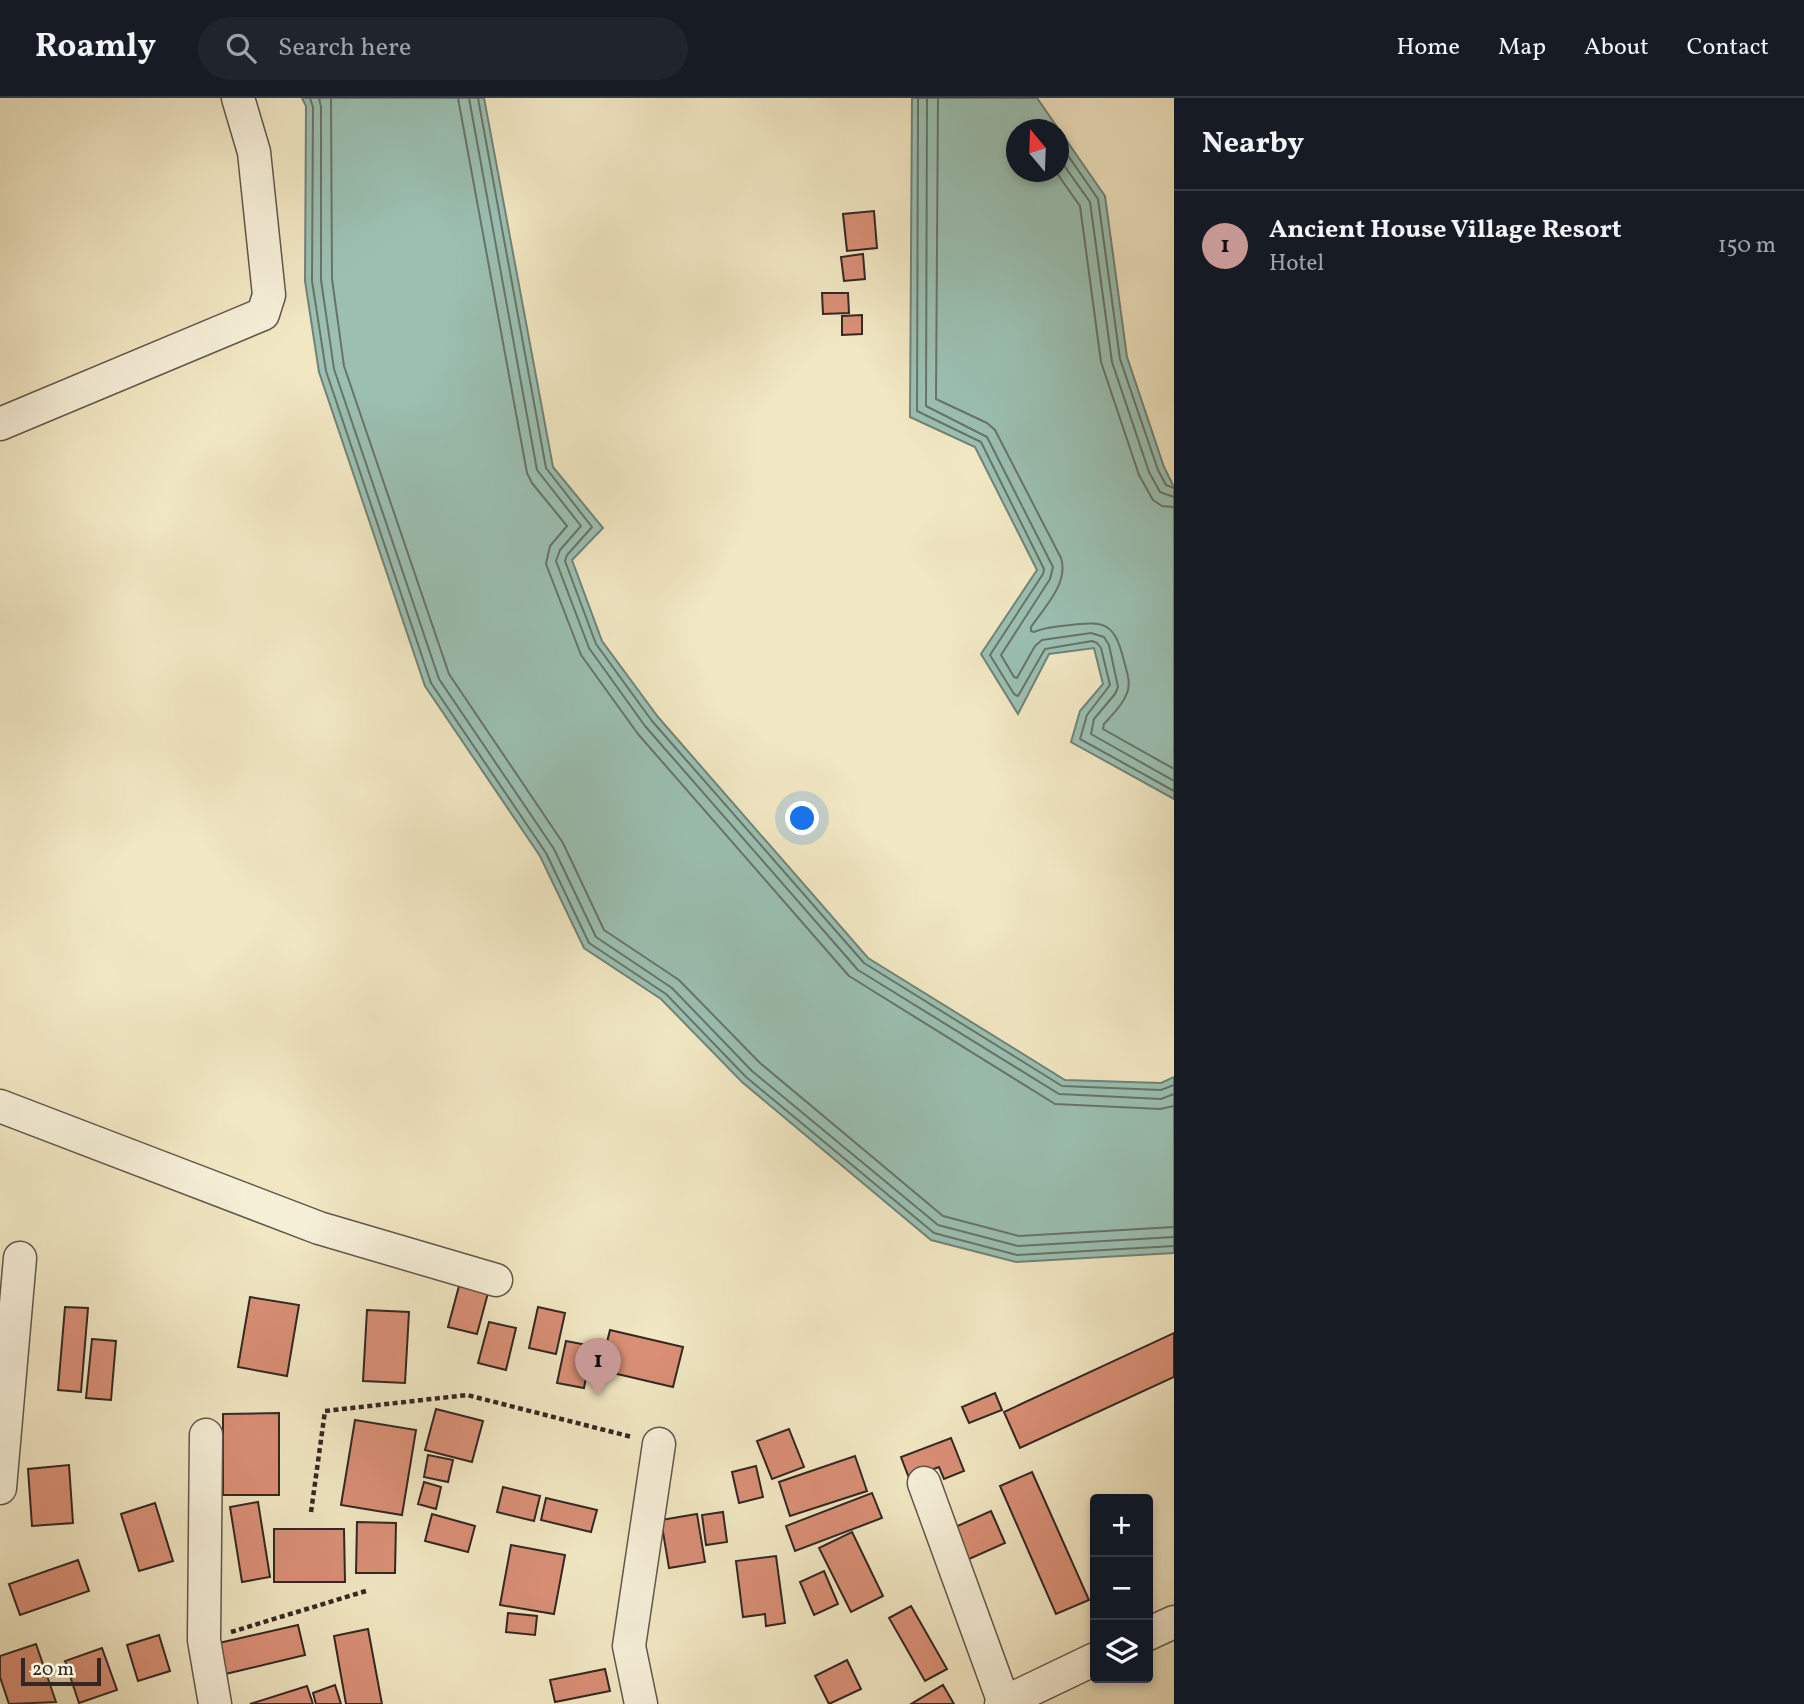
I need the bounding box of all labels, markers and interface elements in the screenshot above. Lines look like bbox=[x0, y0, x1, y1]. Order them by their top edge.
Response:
search box bbox=[198, 17, 688, 80]
text: Roamly bbox=[35, 25, 156, 71]
icon: search bbox=[222, 29, 260, 67]
text: Search here bbox=[278, 30, 411, 66]
text: Home bbox=[1396, 31, 1460, 65]
text: Map bbox=[1498, 31, 1546, 65]
text: About bbox=[1584, 31, 1649, 65]
text: Contact bbox=[1687, 31, 1769, 65]
north arrow bbox=[1006, 119, 1069, 182]
text: Nearby bbox=[1202, 123, 1304, 165]
text: Ancient House Village Resort bbox=[1269, 212, 1622, 248]
text: 1 bbox=[1220, 230, 1230, 262]
text: 150 m bbox=[1718, 230, 1776, 262]
text: Hotel bbox=[1269, 248, 1324, 280]
your location bbox=[785, 801, 819, 835]
pin: 1 bbox=[575, 1338, 621, 1396]
map controls bbox=[1090, 1494, 1153, 1683]
button: + bbox=[1090, 1494, 1153, 1557]
button: − bbox=[1090, 1557, 1153, 1620]
button: layers bbox=[1090, 1620, 1153, 1683]
scale bar bbox=[21, 1655, 102, 1687]
text: 20 m bbox=[32, 1657, 74, 1683]

